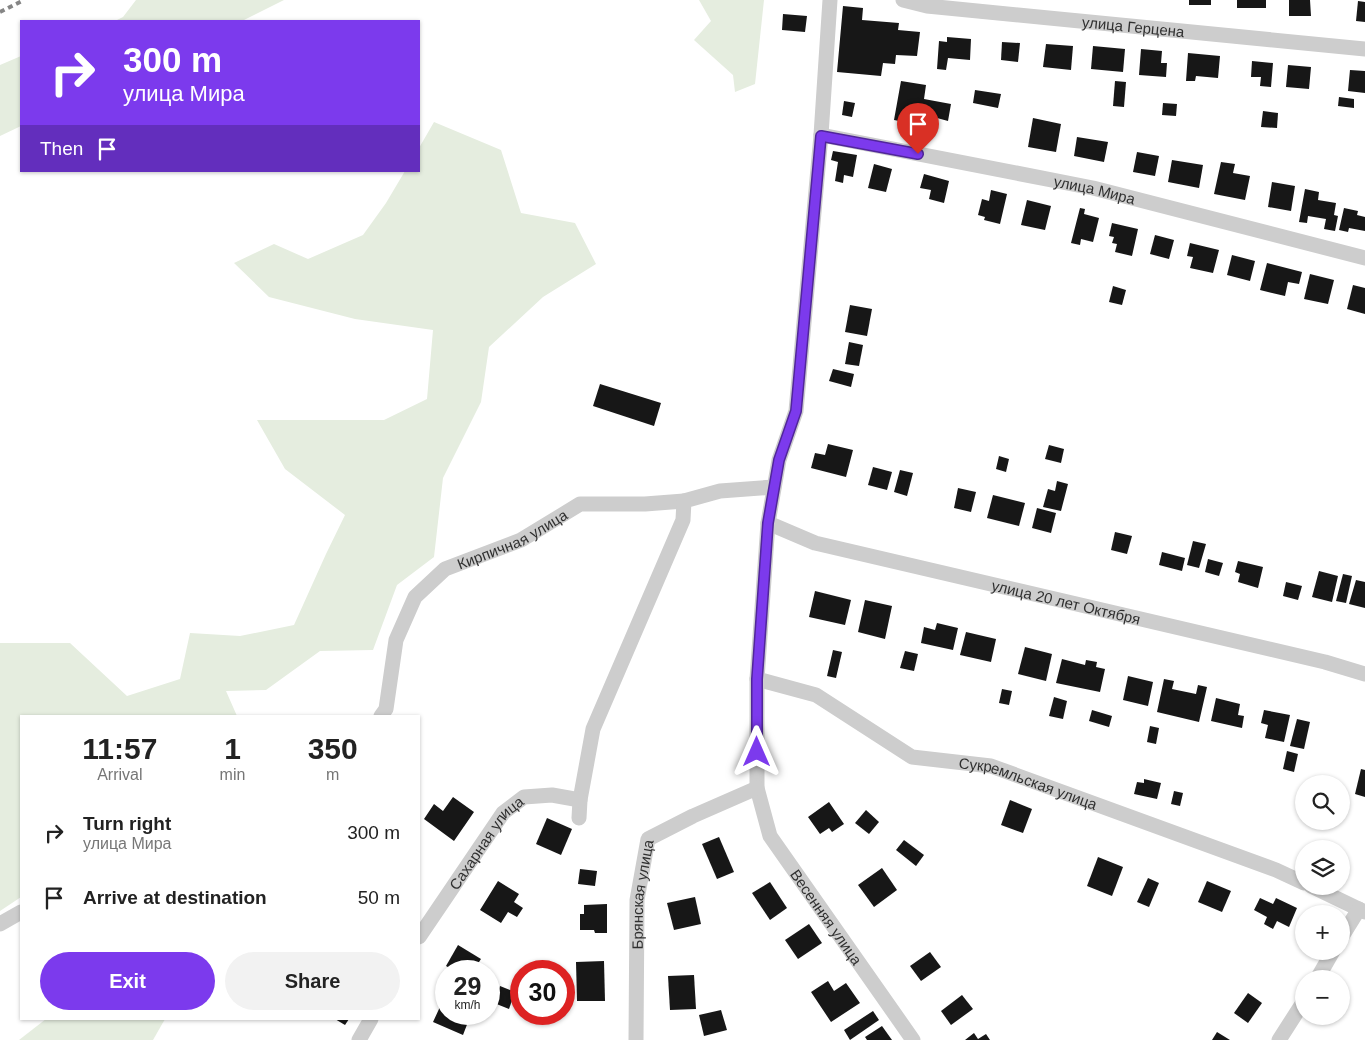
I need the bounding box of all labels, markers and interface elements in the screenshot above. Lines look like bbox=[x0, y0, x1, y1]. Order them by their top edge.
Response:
street label: улица Герцена bbox=[1081, 13, 1186, 40]
icon: right bbox=[40, 40, 105, 105]
text: 300 m bbox=[123, 40, 222, 79]
text: улица Мира bbox=[123, 81, 245, 106]
pin bbox=[897, 103, 939, 154]
icon: arrive bbox=[904, 110, 932, 138]
icon: arrive bbox=[93, 135, 121, 163]
text: Then bbox=[40, 138, 83, 159]
street label: улица Мира bbox=[1052, 172, 1138, 207]
street label: Кирпичная улица bbox=[455, 505, 571, 572]
street label: улица 20 лет Октября bbox=[990, 576, 1142, 627]
position arrow bbox=[730, 725, 782, 777]
text: 11:57 bbox=[82, 732, 157, 765]
text: 1 bbox=[224, 732, 241, 765]
text: 350 bbox=[308, 732, 358, 765]
street label: Сукремльская улица bbox=[958, 754, 1100, 813]
text: Arrival bbox=[97, 766, 142, 783]
text: min bbox=[220, 766, 245, 783]
text: m bbox=[326, 766, 339, 783]
map controls bbox=[1295, 775, 1350, 1025]
button: search bbox=[1295, 775, 1350, 830]
street label: Сахарная улица bbox=[445, 792, 527, 893]
text: Turn right bbox=[83, 813, 171, 834]
icon: right bbox=[40, 819, 68, 847]
text: 300 m bbox=[347, 822, 400, 843]
text: улица Мира bbox=[83, 835, 172, 852]
street label: Брянская улица bbox=[628, 837, 656, 949]
button: layers bbox=[1295, 840, 1350, 895]
street label: Весенняя улица bbox=[787, 866, 866, 968]
icon: arrive bbox=[40, 884, 68, 912]
text: Arrive at destination bbox=[83, 887, 267, 908]
text: 50 m bbox=[358, 887, 400, 908]
button: + bbox=[1295, 905, 1350, 960]
button: Exit bbox=[40, 952, 215, 1010]
button: Share bbox=[225, 952, 400, 1010]
speed limit sign: 30 bbox=[510, 960, 575, 1025]
button: − bbox=[1295, 970, 1350, 1025]
text: 29 bbox=[454, 972, 481, 1000]
text: km/h bbox=[454, 998, 481, 1012]

